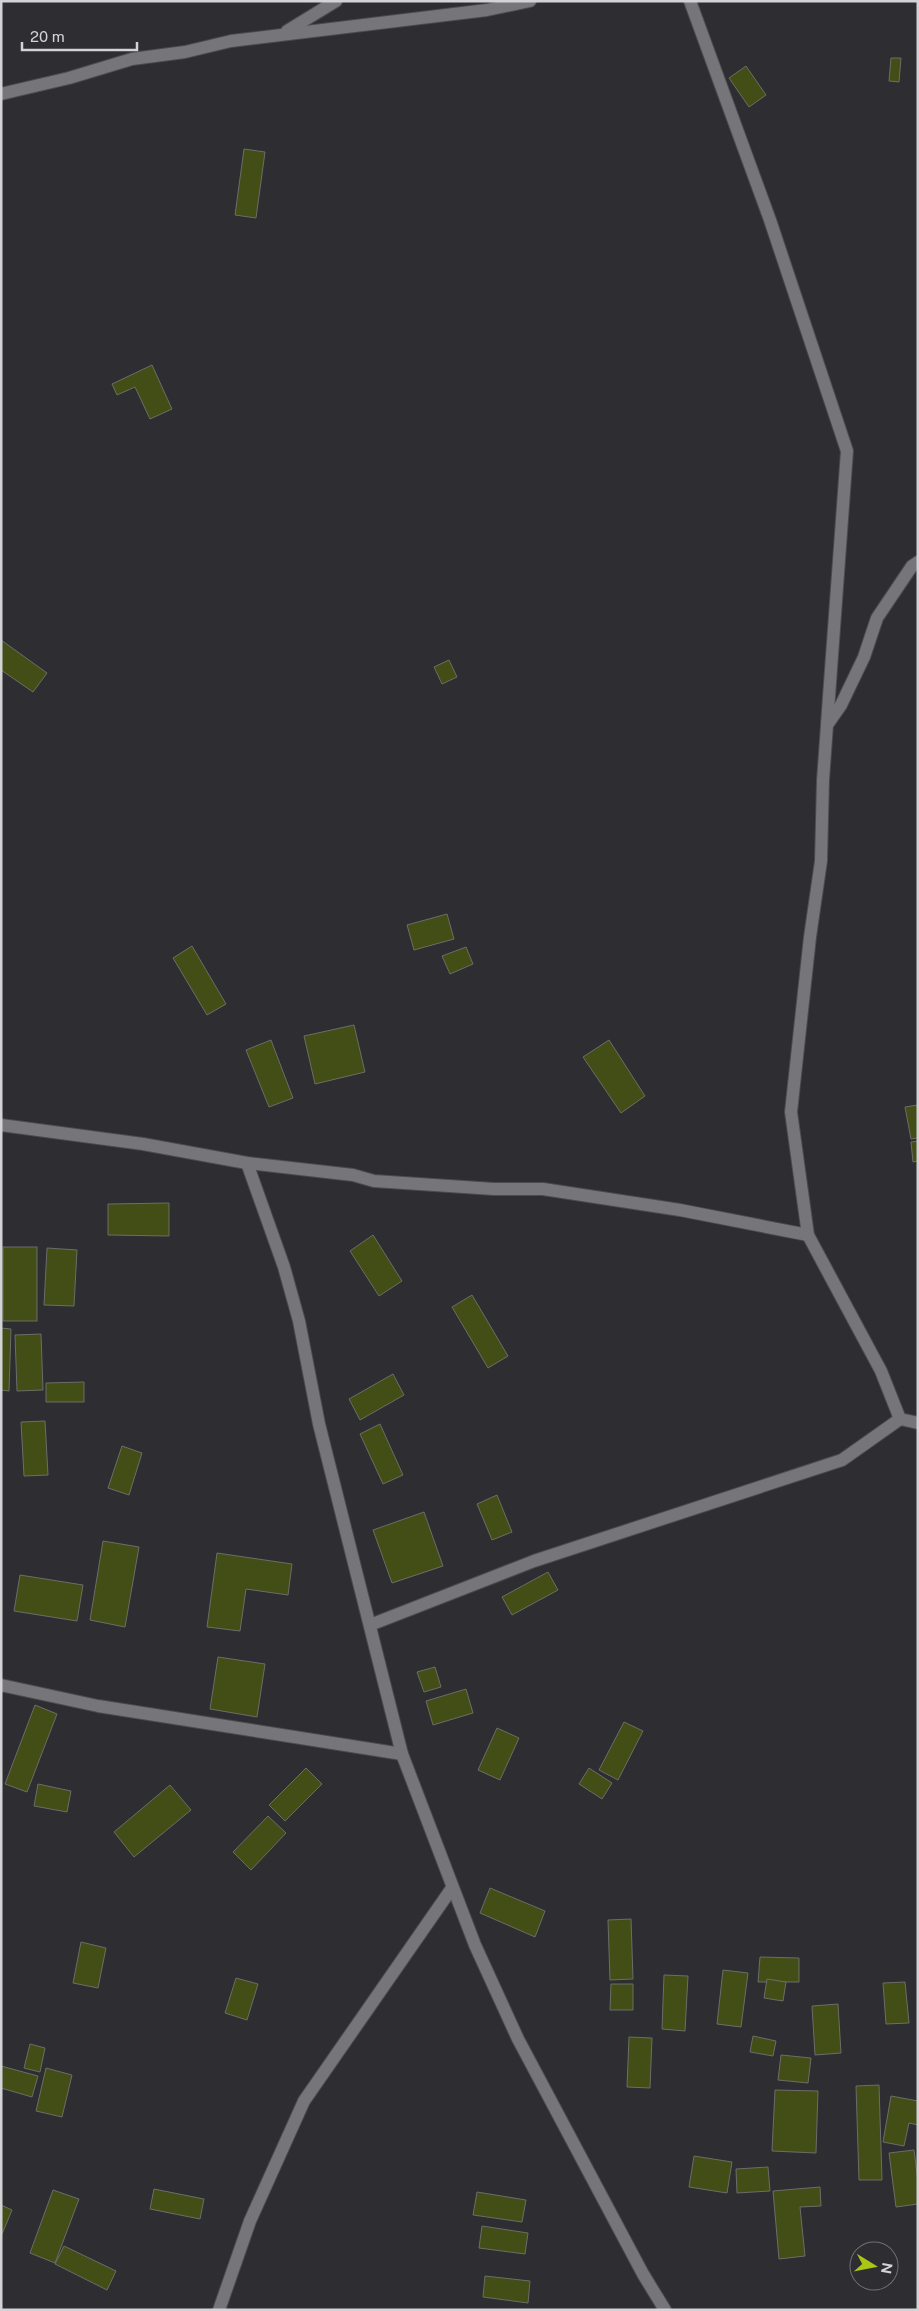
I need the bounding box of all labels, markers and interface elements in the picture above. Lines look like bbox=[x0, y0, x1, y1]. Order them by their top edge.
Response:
scale bar bbox=[22, 20, 138, 52]
text: 20 m bbox=[30, 28, 65, 45]
north arrow bbox=[849, 2241, 899, 2291]
text: N bbox=[878, 2261, 896, 2275]

